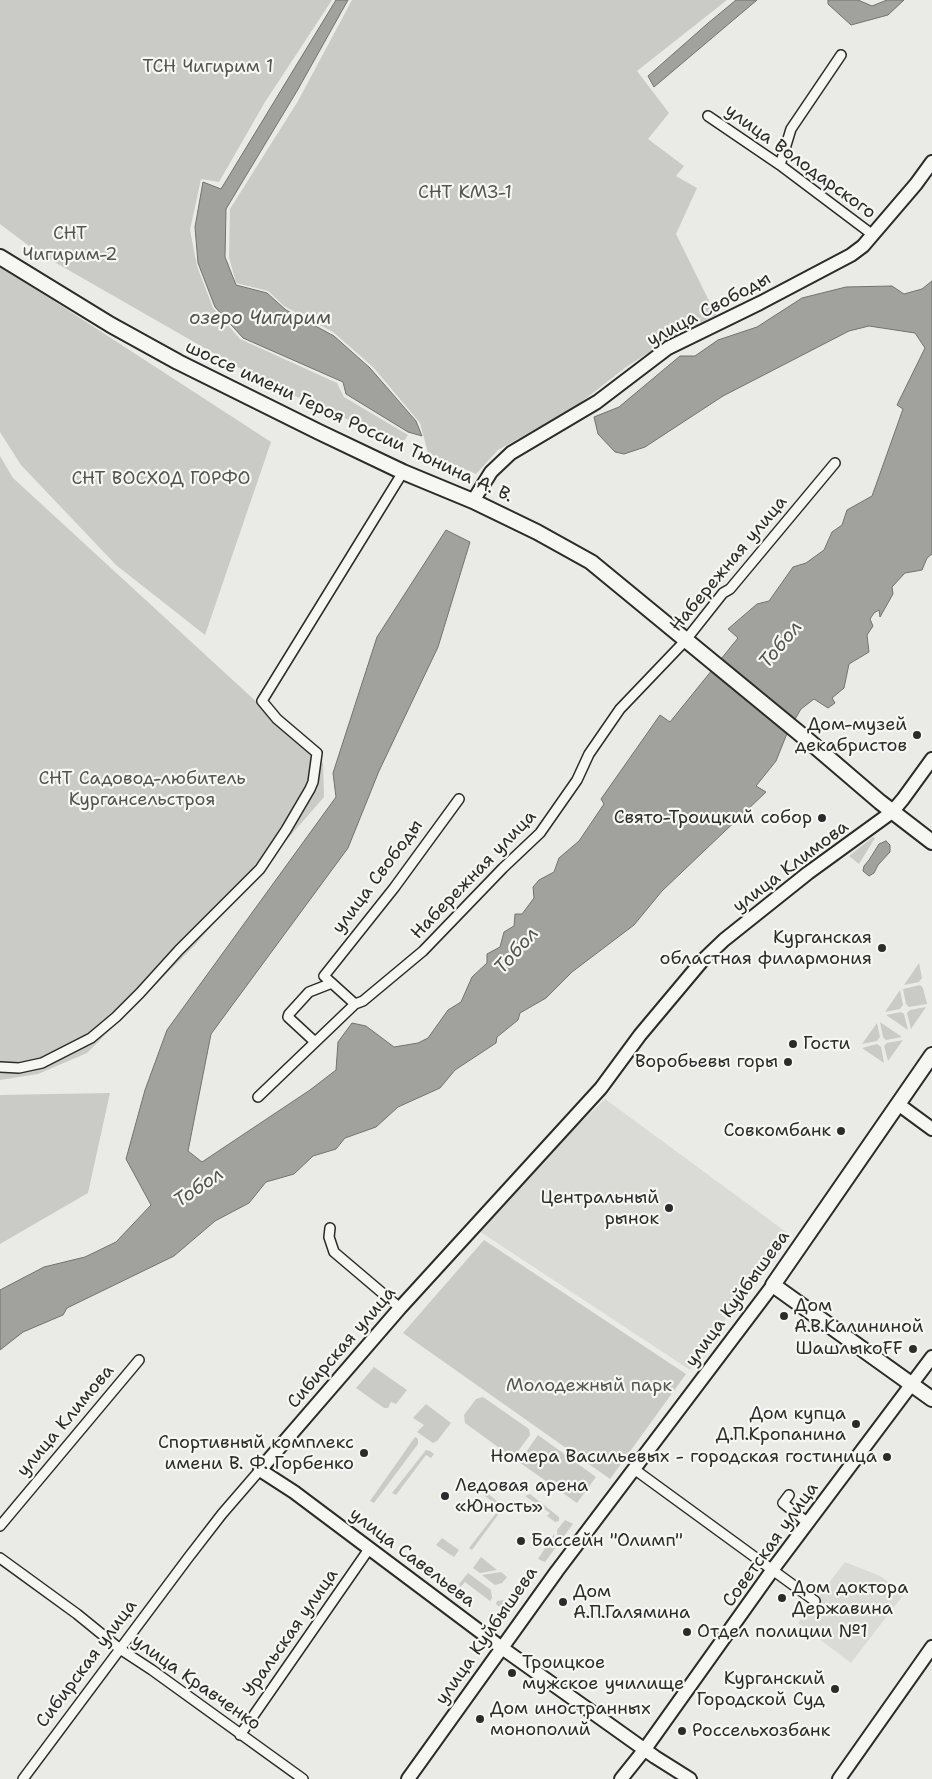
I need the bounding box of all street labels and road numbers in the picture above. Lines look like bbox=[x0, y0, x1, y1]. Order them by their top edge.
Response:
street label: улица Володарского bbox=[720, 100, 880, 224]
street label: улица Свободы bbox=[643, 268, 775, 352]
street label: шоссе имени Героя России Тюнина А. В. bbox=[182, 336, 516, 508]
street label: Набережная улица bbox=[666, 492, 792, 636]
street label: Набережная улица bbox=[407, 806, 541, 944]
street label: улица Свободы bbox=[328, 816, 428, 938]
street label: улица Климова bbox=[729, 816, 853, 918]
street label: улица Куйбышева bbox=[681, 1226, 795, 1372]
street label: Сибирская улица bbox=[283, 1283, 401, 1413]
street label: улица Климова bbox=[13, 1361, 119, 1481]
street label: Советская улица bbox=[719, 1478, 823, 1612]
street label: улица Савельева bbox=[345, 1504, 479, 1612]
street label: улица Куйбышева bbox=[431, 1563, 543, 1709]
street label: Уральская улица bbox=[239, 1565, 343, 1701]
street label: Сибирская улица bbox=[32, 1596, 142, 1732]
street label: улица Кравченко bbox=[127, 1630, 265, 1736]

